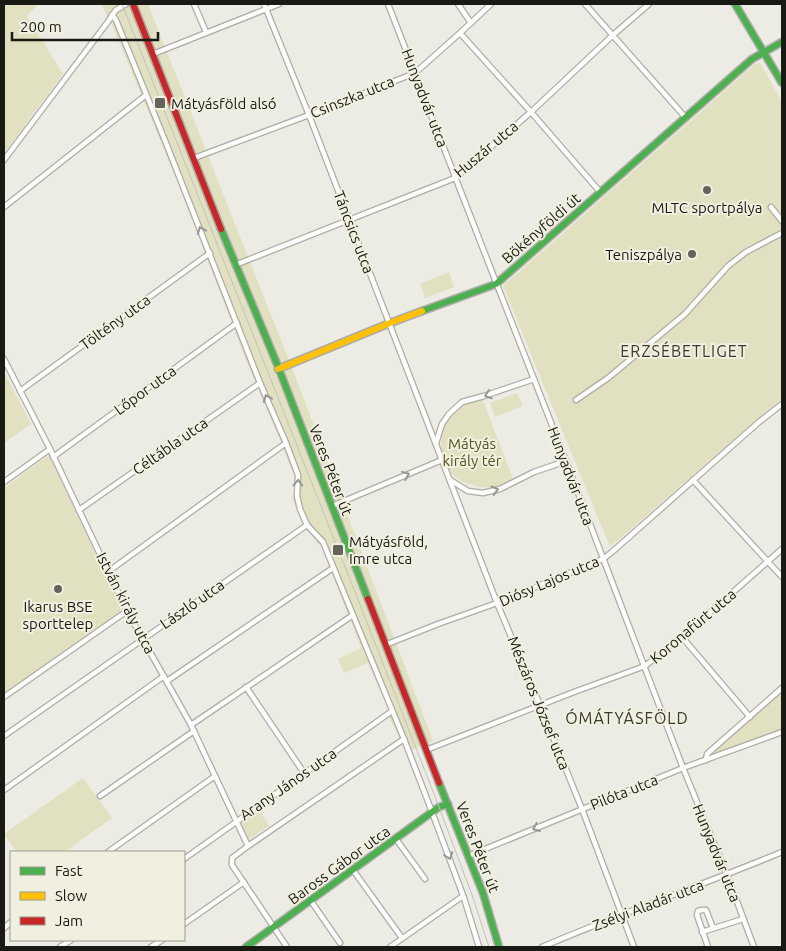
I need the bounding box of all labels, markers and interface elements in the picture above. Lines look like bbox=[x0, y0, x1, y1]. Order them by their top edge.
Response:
scale bar bbox=[12, 10, 159, 42]
text: 200 m bbox=[20, 18, 62, 35]
street label: Hunyadvár utca bbox=[398, 46, 452, 150]
street label: Csinszka utca bbox=[308, 72, 396, 122]
place label: Mátyásföld alsó bbox=[171, 95, 277, 112]
marker: Mátyásföld alsó bbox=[153, 96, 167, 110]
street label: Huszár utca bbox=[451, 117, 521, 181]
marker: MLTC sportpálya bbox=[701, 184, 713, 196]
street label: Táncsics utca bbox=[330, 188, 378, 276]
street label: Bökényföldi út bbox=[498, 189, 584, 267]
place label: MLTC sportpálya bbox=[652, 199, 762, 216]
one-way arrow bbox=[197, 226, 207, 235]
place label: Teniszpálya bbox=[605, 246, 682, 263]
marker: Teniszpálya bbox=[686, 248, 698, 260]
street label: Töltény utca bbox=[77, 291, 153, 353]
district label: ERZSÉBETLIGET bbox=[620, 340, 748, 360]
street label: Lőpor utca bbox=[111, 362, 179, 418]
one-way arrow bbox=[485, 389, 493, 399]
one-way arrow bbox=[262, 394, 273, 403]
street label: Céltábla utca bbox=[129, 414, 211, 478]
street label: Veres Péter út bbox=[306, 422, 356, 518]
street label: Hunyadvár utca bbox=[544, 424, 598, 528]
park label: Mátyás király tér bbox=[442, 435, 502, 469]
one-way arrow bbox=[401, 471, 410, 481]
one-way arrow bbox=[292, 479, 303, 487]
one-way arrow bbox=[490, 485, 499, 495]
place label: Mátyásföld, Imre utca bbox=[349, 533, 428, 567]
marker: Mátyásföld, Imre utca bbox=[331, 543, 345, 557]
street label: István király utca bbox=[93, 549, 159, 657]
street label: Diósy Lajos utca bbox=[496, 552, 602, 610]
street label: László utca bbox=[157, 576, 227, 632]
marker: Ikarus BSE sporttelep bbox=[52, 583, 64, 595]
street label: Koronafürt utca bbox=[647, 585, 739, 667]
place label: Ikarus BSE sporttelep bbox=[23, 598, 93, 632]
street label: Mészáros József utca bbox=[504, 634, 574, 772]
district label: ÓMÁTYÁSFÖLD bbox=[565, 707, 689, 727]
street label: Arany János utca bbox=[237, 744, 339, 824]
street label: Pilóta utca bbox=[588, 771, 660, 813]
street label: Veres Péter út bbox=[453, 799, 503, 895]
street label: Hunyadvár utca bbox=[690, 801, 744, 905]
street label: Baross Gábor utca bbox=[285, 822, 393, 908]
one-way arrow bbox=[533, 822, 541, 832]
legend bbox=[10, 851, 185, 941]
one-way arrow bbox=[443, 852, 453, 860]
text: Fast bbox=[55, 862, 83, 879]
street label: Zsélyi Aladár utca bbox=[590, 876, 706, 934]
text: Slow bbox=[55, 887, 88, 904]
text: Jam bbox=[55, 912, 83, 929]

